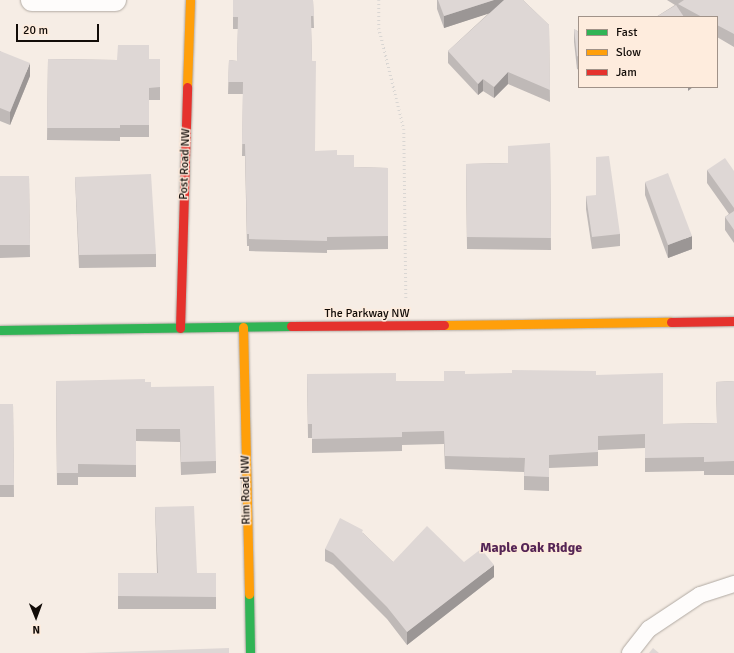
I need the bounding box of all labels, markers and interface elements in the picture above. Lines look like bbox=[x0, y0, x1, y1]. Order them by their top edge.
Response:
scale bar bbox=[18, 16, 101, 42]
legend bbox=[578, 16, 718, 88]
text: 20 m bbox=[23, 23, 48, 38]
text: Fast bbox=[616, 25, 637, 40]
text: Slow bbox=[616, 45, 641, 60]
text: Jam bbox=[616, 65, 637, 80]
street label: Post Road NW bbox=[177, 128, 193, 200]
street label: The Parkway NW bbox=[324, 307, 410, 321]
street label: Rim Road NW bbox=[238, 455, 254, 525]
district label: Maple Oak Ridge bbox=[480, 540, 582, 556]
north arrow bbox=[16, 597, 56, 637]
text: N bbox=[32, 623, 40, 636]

